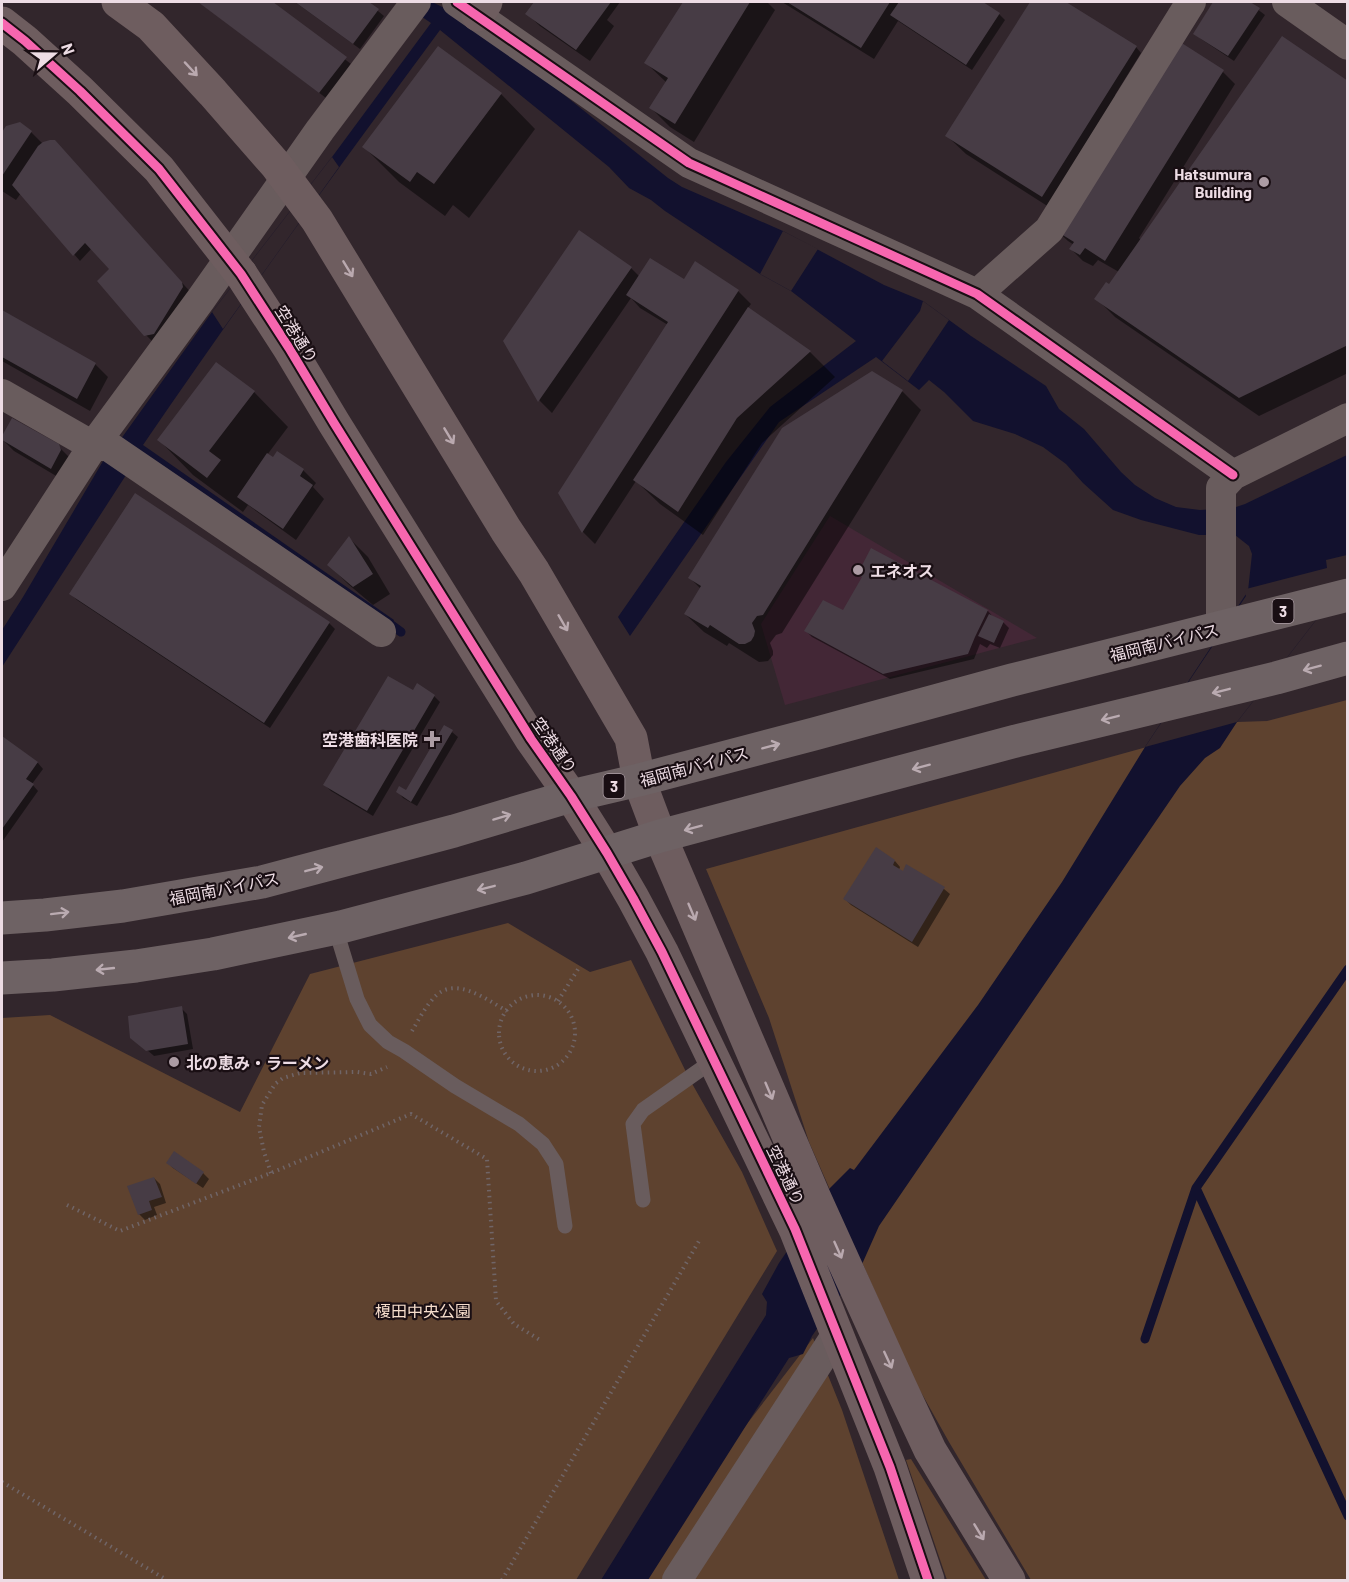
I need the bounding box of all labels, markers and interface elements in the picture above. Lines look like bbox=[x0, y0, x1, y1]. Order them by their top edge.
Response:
north arrow bbox=[24, 24, 84, 84]
text: N bbox=[58, 40, 79, 57]
one-way arrow bbox=[183, 61, 198, 76]
place label: Hatsumura Building bbox=[1174, 164, 1252, 201]
marker: Hatsumura Building bbox=[1257, 175, 1271, 189]
one-way arrow bbox=[341, 261, 354, 278]
street label: 空港通り bbox=[272, 302, 322, 366]
one-way arrow bbox=[443, 427, 455, 444]
place label: エネオス bbox=[870, 561, 934, 580]
marker: エネオス bbox=[851, 563, 865, 577]
road number: 3 bbox=[1272, 599, 1294, 623]
one-way arrow bbox=[558, 614, 570, 631]
street label: 福岡南バイパス bbox=[1108, 619, 1220, 665]
one-way arrow bbox=[1303, 663, 1322, 674]
one-way arrow bbox=[1212, 686, 1232, 697]
street label: 空港通り bbox=[529, 713, 581, 777]
one-way arrow bbox=[1101, 713, 1120, 725]
place label: 空港歯科医院 bbox=[322, 730, 418, 749]
marker: 空港歯科医院 bbox=[423, 730, 441, 748]
one-way arrow bbox=[761, 739, 780, 751]
street label: 福岡南バイパス bbox=[638, 742, 750, 790]
one-way arrow bbox=[912, 761, 931, 773]
road number: 3 bbox=[604, 774, 624, 798]
one-way arrow bbox=[492, 811, 511, 822]
one-way arrow bbox=[684, 822, 703, 834]
one-way arrow bbox=[304, 862, 323, 874]
street label: 福岡南バイパス bbox=[167, 868, 281, 908]
one-way arrow bbox=[476, 883, 495, 895]
one-way arrow bbox=[687, 903, 698, 921]
one-way arrow bbox=[49, 907, 69, 918]
one-way arrow bbox=[287, 931, 307, 942]
one-way arrow bbox=[95, 964, 115, 975]
place label: 北の恵み・ラーメン bbox=[186, 1053, 329, 1072]
marker: 北の恵み・ラーメン bbox=[167, 1055, 181, 1069]
one-way arrow bbox=[764, 1082, 775, 1100]
street label: 空港通り bbox=[763, 1142, 809, 1208]
one-way arrow bbox=[833, 1240, 844, 1258]
park label: 榎田中央公園 bbox=[375, 1301, 471, 1320]
one-way arrow bbox=[882, 1351, 894, 1369]
one-way arrow bbox=[974, 1523, 986, 1540]

